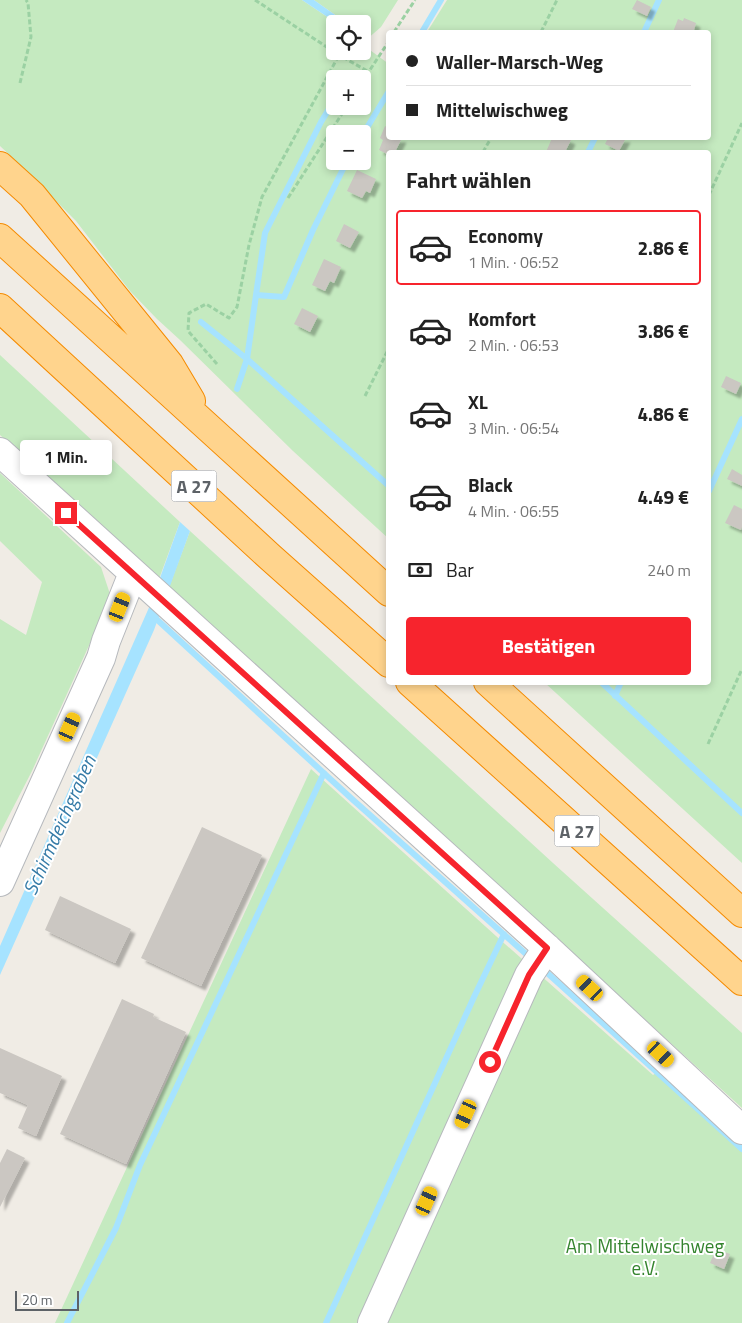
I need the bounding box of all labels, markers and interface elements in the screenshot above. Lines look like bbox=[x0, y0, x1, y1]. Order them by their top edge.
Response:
map controls bbox=[326, 15, 371, 170]
button: locate bbox=[326, 15, 371, 60]
text: Waller-Marsch-Weg bbox=[436, 47, 603, 76]
button: + bbox=[326, 70, 371, 115]
text: Mittelwischweg bbox=[436, 95, 568, 124]
button: − bbox=[326, 125, 371, 170]
text: Fahrt wählen bbox=[406, 163, 531, 197]
text: Economy bbox=[468, 221, 543, 250]
icon: car bbox=[408, 225, 453, 270]
text: 2.86 € bbox=[637, 233, 689, 262]
text: 1 Min. · 06:52 bbox=[468, 250, 559, 274]
text: Komfort bbox=[468, 304, 536, 333]
icon: car bbox=[408, 308, 453, 353]
text: 3.86 € bbox=[637, 316, 689, 345]
text: 2 Min. · 06:53 bbox=[468, 333, 559, 357]
text: XL bbox=[468, 387, 488, 416]
icon: car bbox=[408, 391, 453, 436]
text: 4.86 € bbox=[637, 399, 689, 428]
text: 3 Min. · 06:54 bbox=[468, 416, 559, 440]
callout: 1 Min. bbox=[20, 440, 112, 476]
text: 1 Min. bbox=[44, 445, 88, 469]
text: Black bbox=[468, 470, 513, 499]
road number: A 27 bbox=[172, 471, 216, 502]
icon: car bbox=[408, 474, 453, 519]
text: 4.49 € bbox=[637, 482, 689, 511]
text: 4 Min. · 06:55 bbox=[468, 499, 559, 523]
route end bbox=[55, 502, 77, 524]
text: Bar bbox=[446, 555, 474, 584]
icon: cash bbox=[406, 556, 434, 584]
text: 240 m bbox=[647, 558, 691, 582]
car bbox=[107, 590, 132, 624]
button: Bestätigen bbox=[406, 617, 691, 675]
car bbox=[57, 710, 82, 744]
water label: Schirmdeichgraben bbox=[14, 749, 104, 900]
road number: A 27 bbox=[554, 816, 600, 846]
car bbox=[573, 972, 606, 1004]
car bbox=[644, 1038, 677, 1070]
route start bbox=[479, 1051, 501, 1073]
car bbox=[453, 1097, 478, 1131]
car bbox=[414, 1184, 439, 1218]
park label: Am Mittelwischweg e.V. bbox=[566, 1231, 724, 1282]
scale bar bbox=[15, 1288, 79, 1311]
text: 20 m bbox=[22, 1289, 52, 1310]

